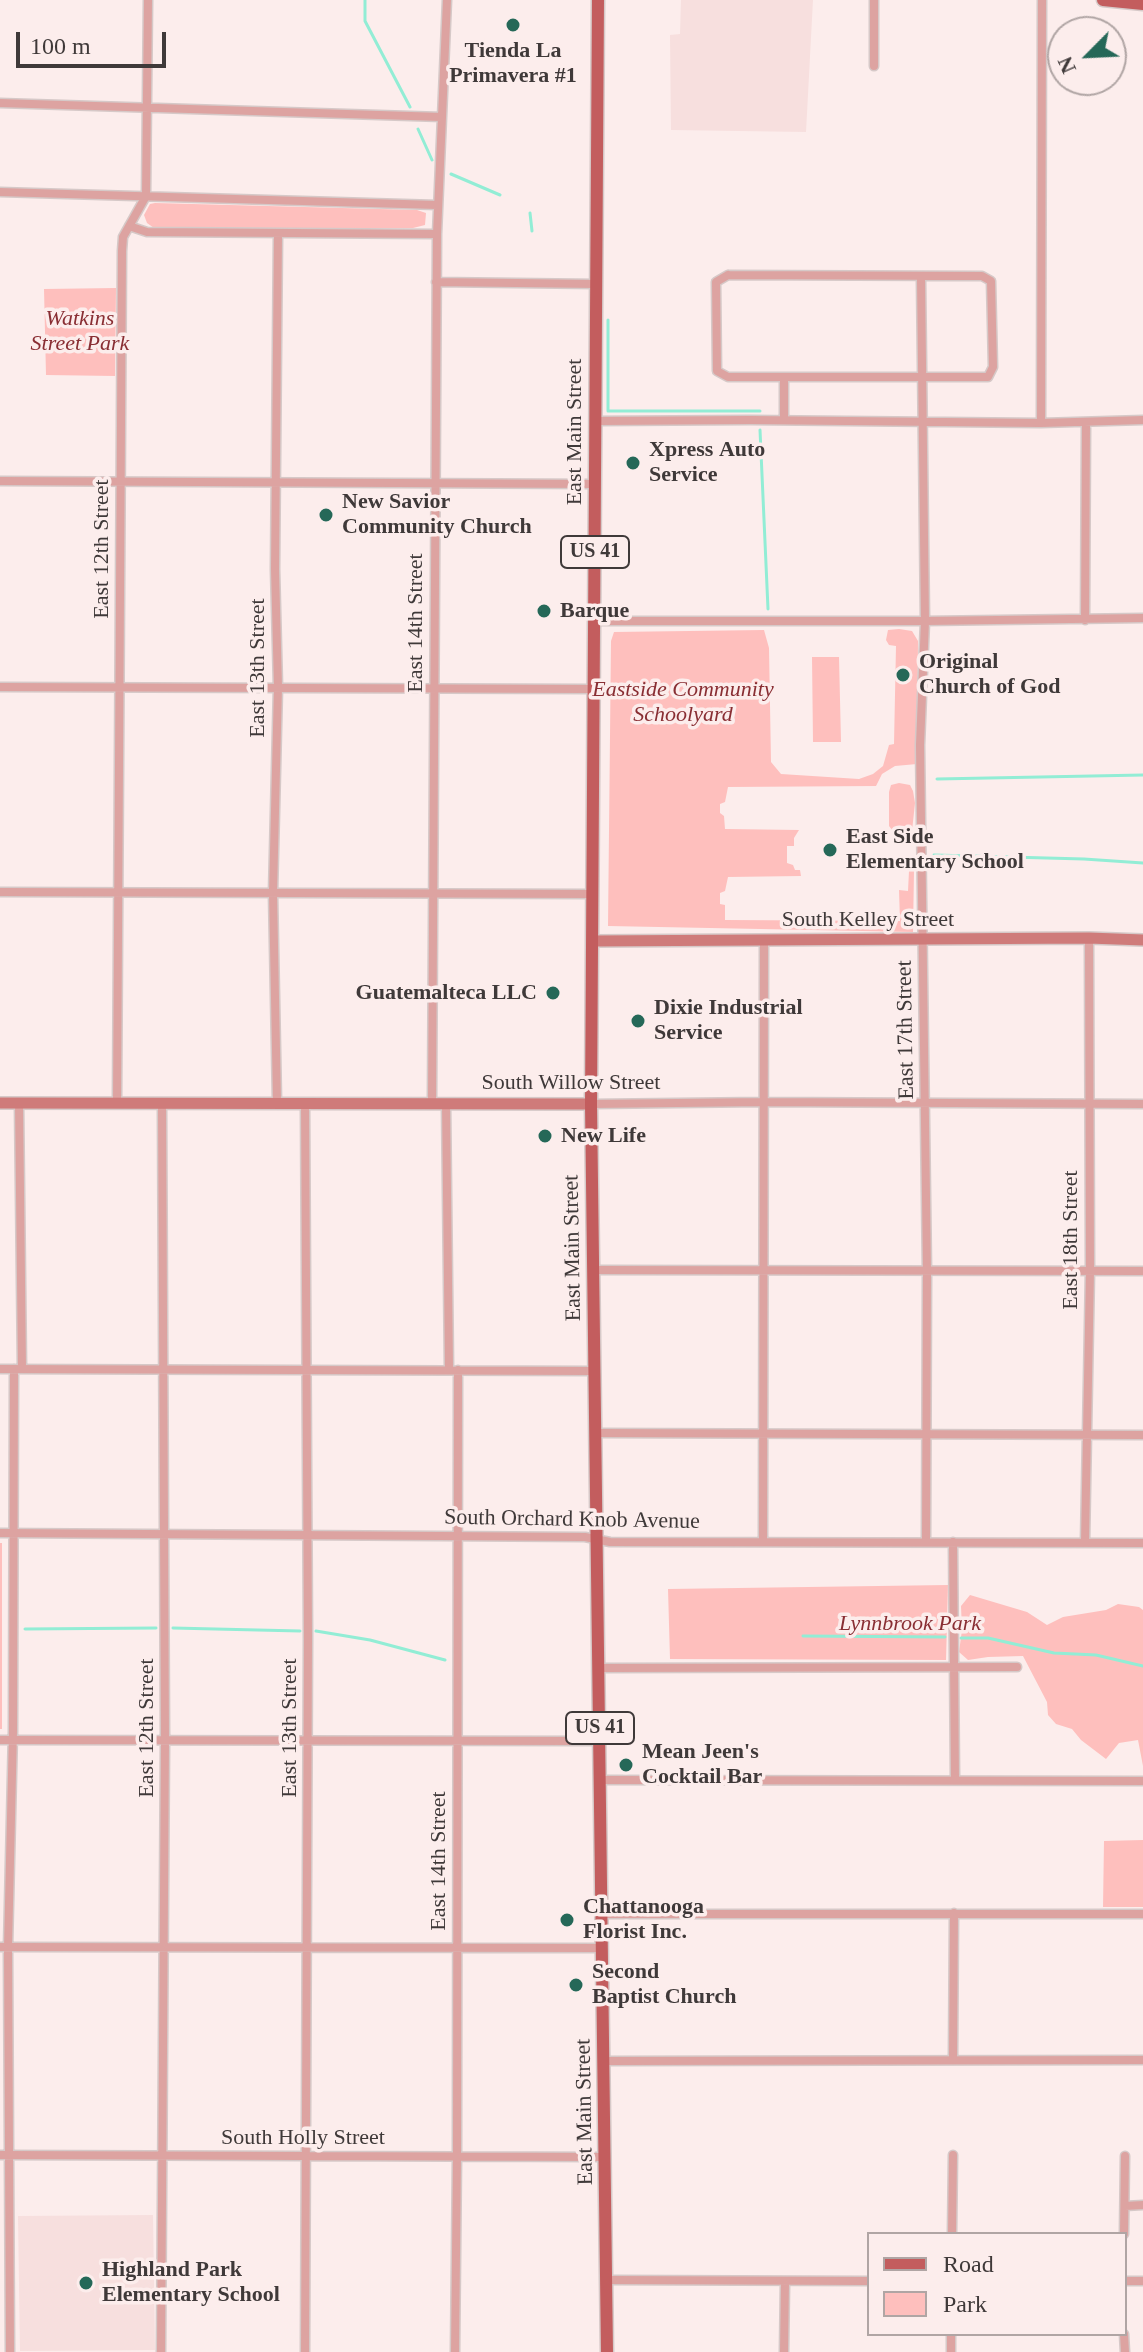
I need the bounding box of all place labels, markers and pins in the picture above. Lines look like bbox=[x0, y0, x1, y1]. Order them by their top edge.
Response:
marker: Tienda La Primavera #1 bbox=[504, 16, 522, 34]
place label: Tienda La Primavera #1 bbox=[449, 38, 577, 90]
place label: Xpress Auto Service bbox=[649, 437, 765, 488]
marker: Xpress Auto Service bbox=[624, 454, 642, 472]
place label: New Savior Community Church bbox=[342, 489, 532, 540]
marker: New Savior Community Church bbox=[317, 506, 335, 524]
place label: Barque bbox=[560, 598, 629, 624]
marker: Barque bbox=[535, 602, 553, 620]
place label: Original Church of God bbox=[919, 649, 1060, 700]
marker: Original Church of God bbox=[894, 666, 912, 684]
place label: East Side Elementary School bbox=[846, 824, 1024, 876]
marker: East Side Elementary School bbox=[821, 841, 839, 859]
place label: Guatemalteca LLC bbox=[356, 980, 537, 1006]
marker: Guatemalteca LLC bbox=[544, 984, 562, 1002]
place label: Dixie Industrial Service bbox=[654, 995, 803, 1046]
marker: Dixie Industrial Service bbox=[629, 1012, 647, 1030]
place label: New Life bbox=[561, 1123, 646, 1149]
marker: New Life bbox=[536, 1127, 554, 1145]
place label: Mean Jeen's Cocktail Bar bbox=[642, 1739, 762, 1790]
marker: Mean Jeen's Cocktail Bar bbox=[617, 1756, 635, 1774]
place label: Chattanooga Florist Inc. bbox=[583, 1894, 704, 1946]
marker: Chattanooga Florist Inc. bbox=[558, 1911, 576, 1929]
place label: Second Baptist Church bbox=[592, 1959, 736, 2010]
marker: Second Baptist Church bbox=[567, 1976, 585, 1994]
place label: Highland Park Elementary School bbox=[102, 2257, 280, 2308]
marker: Highland Park Elementary School bbox=[77, 2274, 95, 2292]

